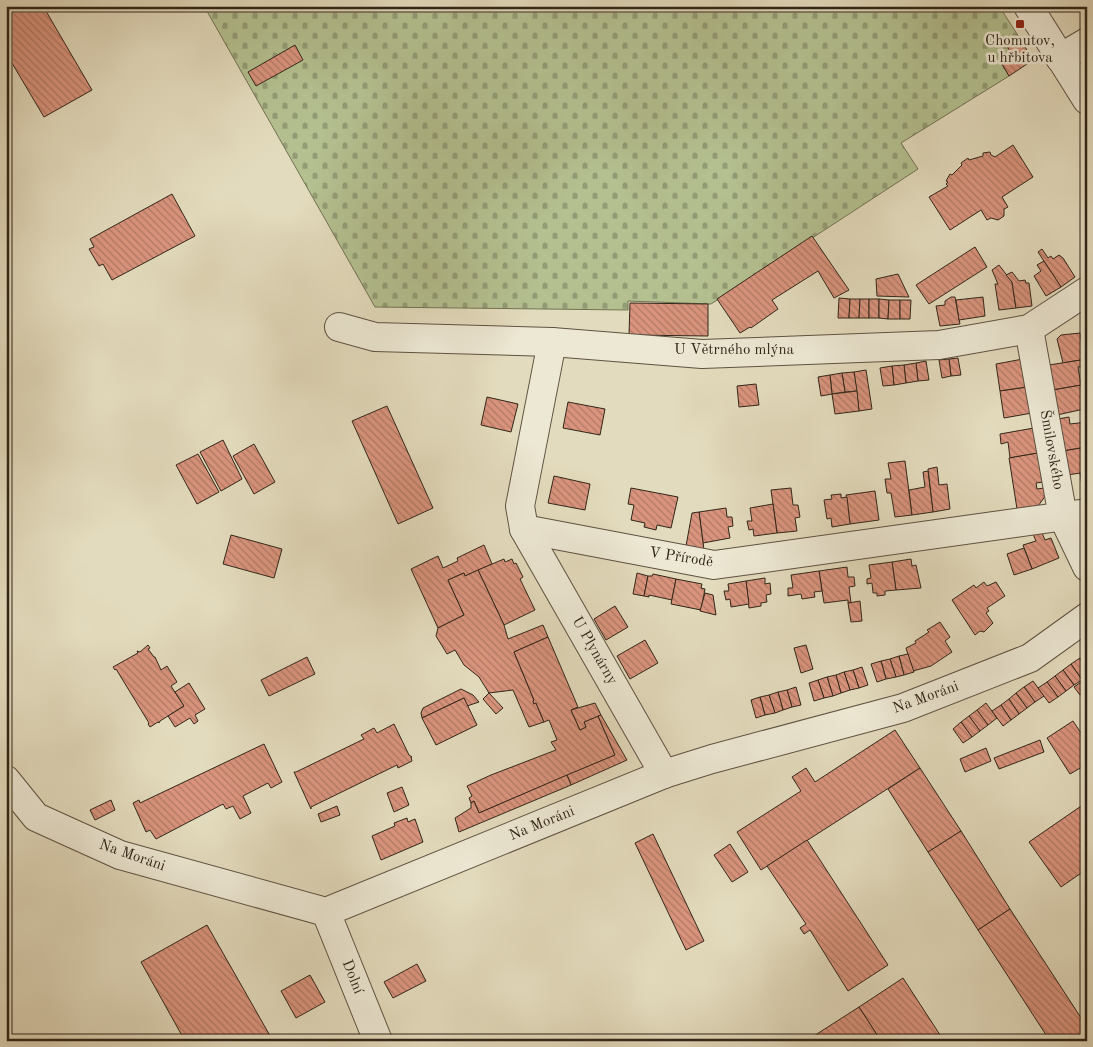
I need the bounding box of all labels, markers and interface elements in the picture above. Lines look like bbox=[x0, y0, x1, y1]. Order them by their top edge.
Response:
marker: Chomutov, u hřbitova bbox=[1014, 18, 1026, 30]
place label: Chomutov, u hřbitova bbox=[985, 34, 1055, 66]
street label: U Větrného mlýna bbox=[674, 343, 795, 358]
street label: Šmilovského bbox=[1037, 408, 1068, 491]
street label: V Přírodě bbox=[648, 546, 714, 570]
street label: U Plynárny bbox=[569, 614, 619, 688]
street label: Na Moráni bbox=[891, 679, 961, 717]
street label: Na Moráni bbox=[507, 804, 577, 844]
street label: Na Moráni bbox=[97, 838, 167, 874]
street label: Dolní bbox=[338, 958, 366, 997]

